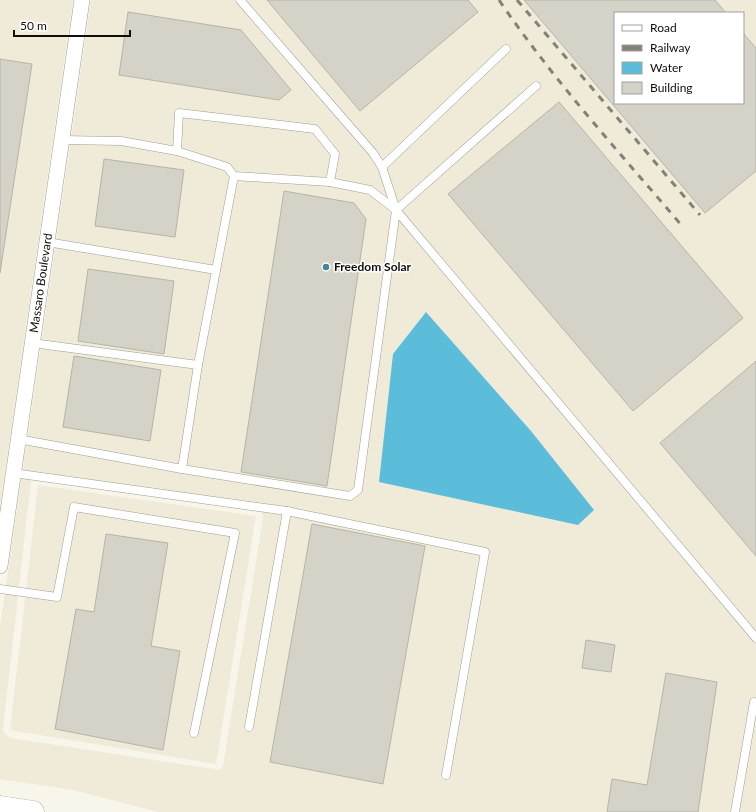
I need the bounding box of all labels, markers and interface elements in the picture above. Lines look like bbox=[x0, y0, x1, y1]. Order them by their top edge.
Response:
scale bar bbox=[14, 12, 130, 38]
legend bbox=[614, 12, 744, 104]
text: 50 m bbox=[20, 18, 47, 33]
text: Road bbox=[650, 20, 677, 35]
text: Railway bbox=[650, 40, 691, 55]
text: Water bbox=[650, 60, 683, 75]
text: Building bbox=[650, 80, 693, 95]
street label: Massaro Boulevard bbox=[26, 232, 55, 334]
place label: Freedom Solar bbox=[334, 259, 412, 274]
marker: Freedom Solar bbox=[321, 262, 331, 272]

